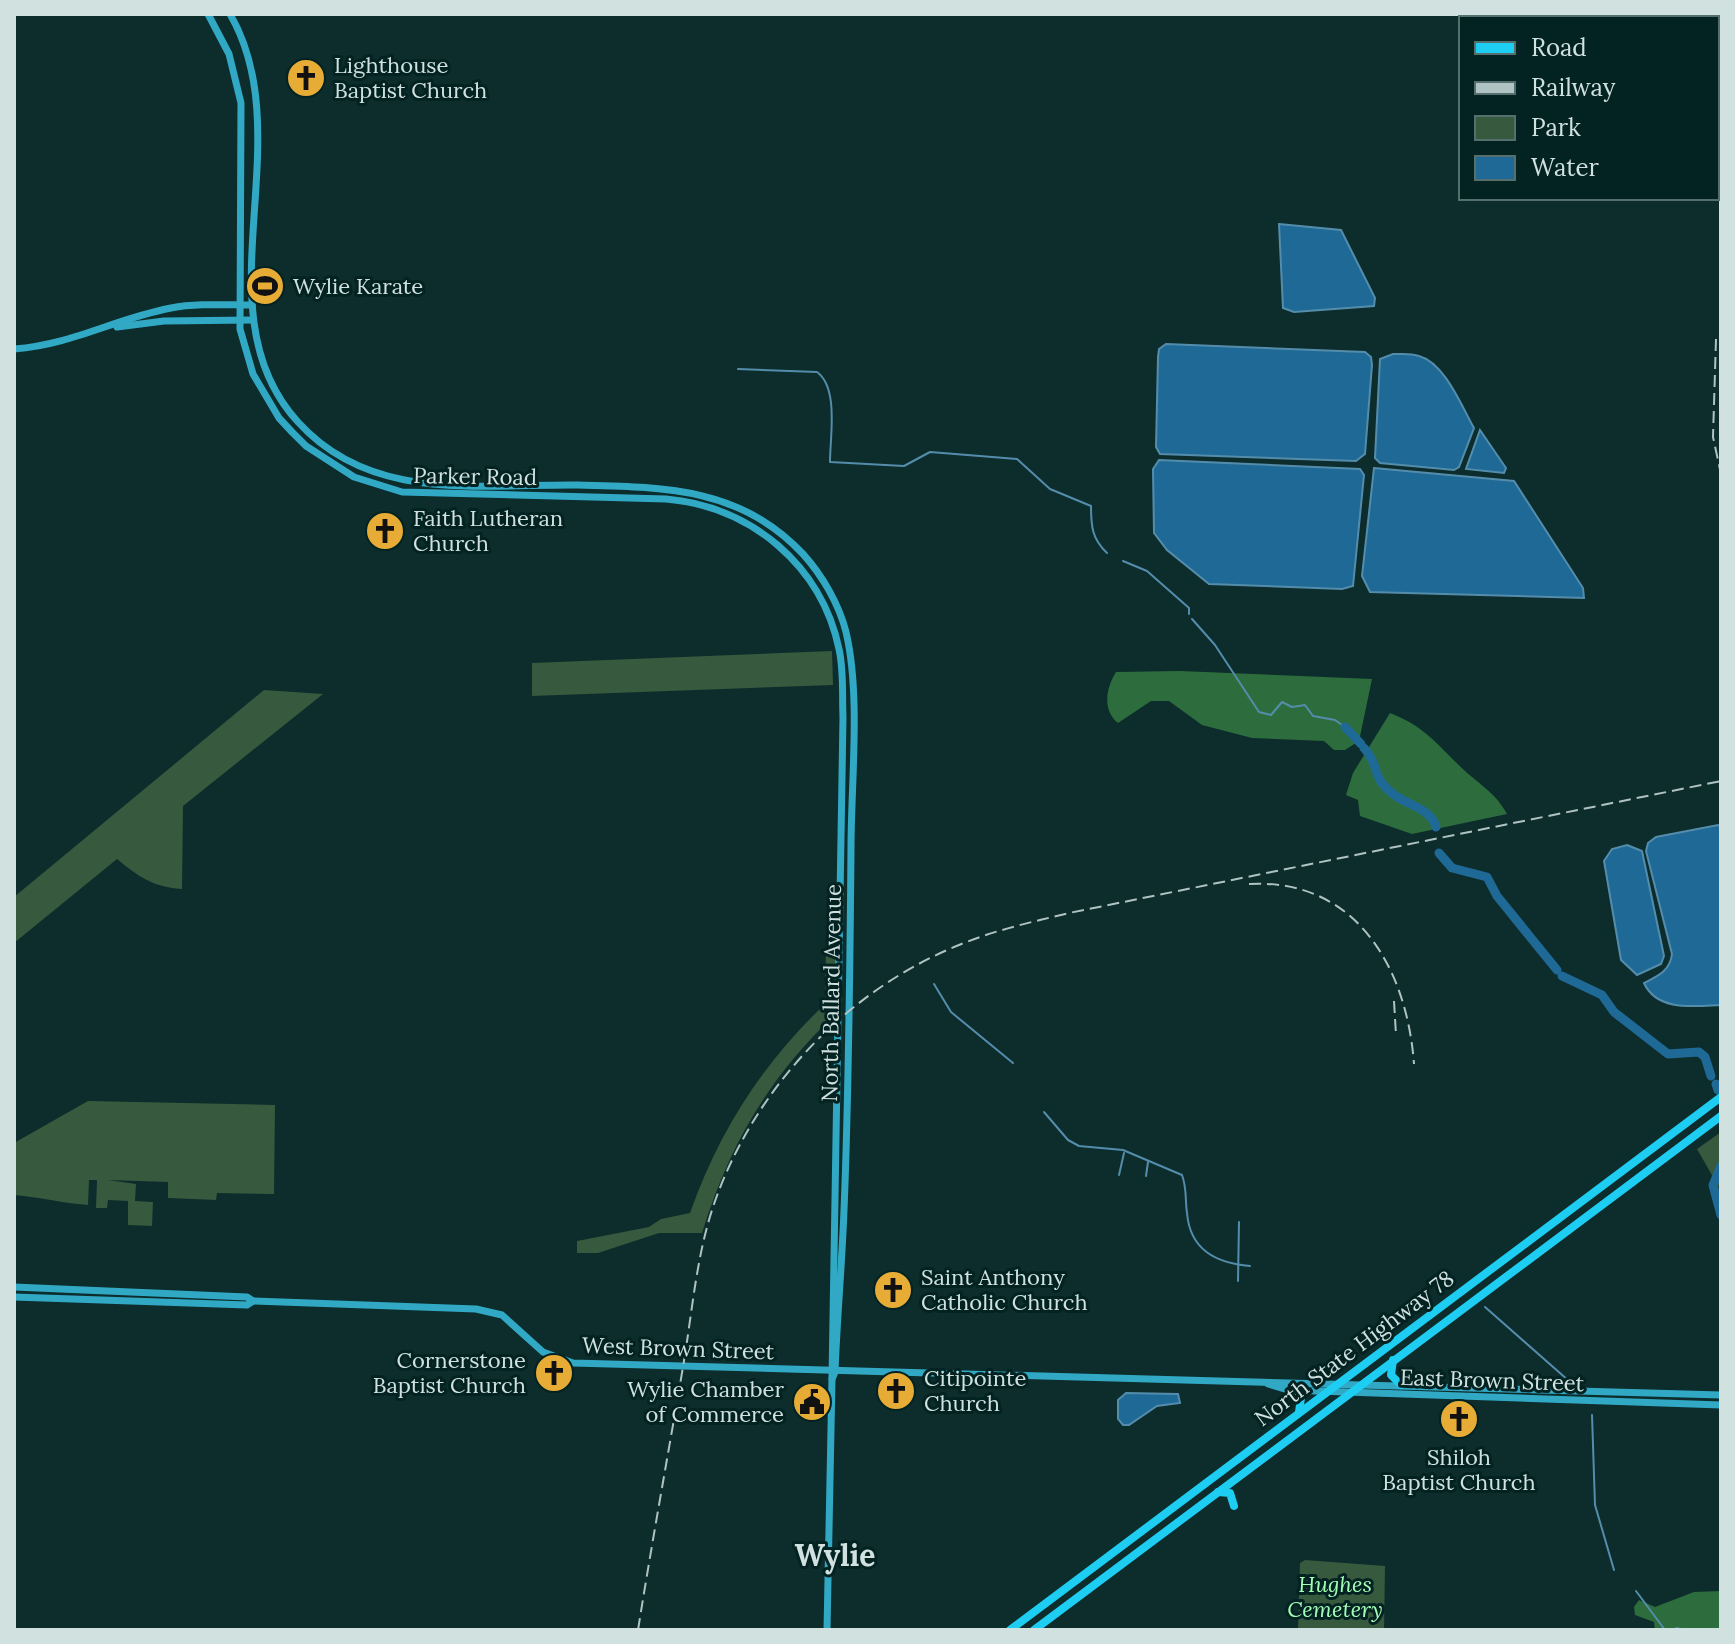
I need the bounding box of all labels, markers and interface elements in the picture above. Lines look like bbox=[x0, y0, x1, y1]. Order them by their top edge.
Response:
legend bbox=[1459, 16, 1719, 200]
text: Road bbox=[1531, 32, 1587, 63]
place label: Lighthouse Baptist Church bbox=[334, 51, 487, 104]
church icon: Lighthouse Baptist Church bbox=[285, 57, 327, 99]
text: Railway bbox=[1531, 72, 1616, 103]
text: Park bbox=[1531, 112, 1581, 143]
text: Water bbox=[1531, 152, 1599, 183]
sports icon: Wylie Karate bbox=[244, 265, 286, 307]
place label: Wylie Karate bbox=[293, 272, 423, 300]
street label: Parker Road bbox=[413, 461, 537, 491]
place label: Faith Lutheran Church bbox=[413, 504, 563, 557]
church icon: Faith Lutheran Church bbox=[364, 510, 406, 552]
street label: North Ballard Avenue bbox=[815, 884, 847, 1102]
place label: Saint Anthony Catholic Church bbox=[921, 1263, 1088, 1316]
street label: North State Highway 78 bbox=[1249, 1264, 1459, 1432]
church icon: Saint Anthony Catholic Church bbox=[872, 1269, 914, 1311]
street label: West Brown Street bbox=[582, 1331, 775, 1365]
place label: Cornerstone Baptist Church bbox=[373, 1346, 526, 1399]
church icon: Cornerstone Baptist Church bbox=[533, 1352, 575, 1394]
street label: East Brown Street bbox=[1399, 1363, 1585, 1397]
place label: Citipointe Church bbox=[924, 1364, 1026, 1417]
church icon: Citipointe Church bbox=[875, 1370, 917, 1412]
place label: Wylie Chamber of Commerce bbox=[627, 1375, 784, 1428]
public building icon: Wylie Chamber of Commerce bbox=[791, 1381, 833, 1423]
church icon: Shiloh Baptist Church bbox=[1438, 1398, 1480, 1440]
place label: Shiloh Baptist Church bbox=[1382, 1443, 1536, 1496]
district label: Wylie bbox=[795, 1536, 875, 1575]
park label: Hughes Cemetery bbox=[1287, 1570, 1383, 1623]

